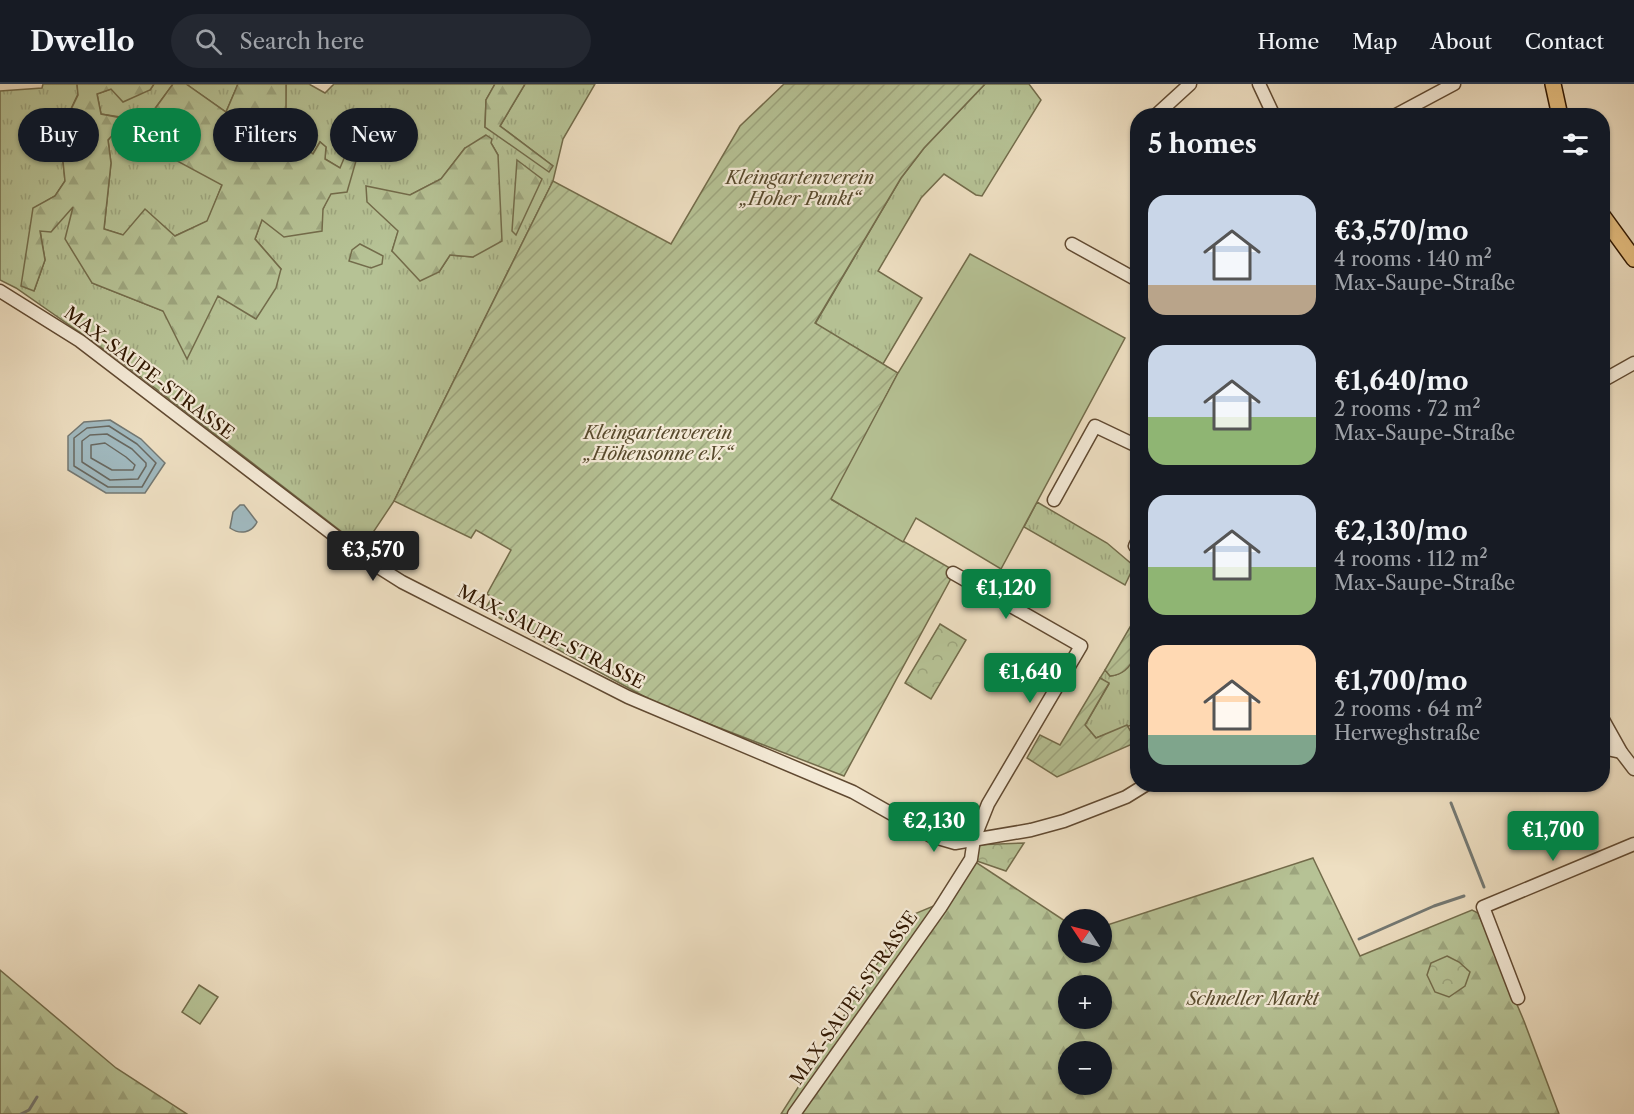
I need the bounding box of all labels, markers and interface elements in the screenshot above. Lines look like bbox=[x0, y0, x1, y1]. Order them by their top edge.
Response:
search box bbox=[171, 14, 591, 68]
text: Dwello bbox=[30, 24, 135, 58]
icon: search bbox=[192, 25, 225, 58]
text: Search here bbox=[240, 28, 364, 55]
text: Home bbox=[1258, 29, 1319, 54]
text: Map bbox=[1352, 29, 1397, 54]
text: About bbox=[1430, 29, 1492, 54]
text: Contact bbox=[1525, 29, 1604, 54]
chip: Buy bbox=[18, 108, 99, 162]
chip: Rent bbox=[111, 108, 201, 162]
chip: Filters bbox=[213, 108, 318, 162]
chip: New bbox=[330, 108, 418, 162]
text: 5 homes bbox=[1148, 128, 1257, 160]
icon: filters bbox=[1559, 128, 1592, 161]
park label: Kleingartenverein „Hoher Punkt“ bbox=[724, 167, 874, 210]
text: €3,570/mo bbox=[1334, 215, 1469, 247]
icon: home bbox=[1196, 219, 1268, 291]
text: 4 rooms · 140 m² bbox=[1334, 247, 1492, 271]
text: Max-Saupe-Straße bbox=[1334, 271, 1515, 295]
street label: MAX-SAUPE-STRASSE bbox=[60, 302, 238, 444]
text: €1,640/mo bbox=[1334, 365, 1469, 397]
icon: home bbox=[1196, 369, 1268, 441]
text: 2 rooms · 72 m² bbox=[1334, 397, 1481, 421]
text: Max-Saupe-Straße bbox=[1334, 421, 1515, 445]
park label: Kleingartenverein „Höhensonne e.V.“ bbox=[582, 422, 735, 465]
text: €2,130/mo bbox=[1334, 515, 1468, 547]
icon: home bbox=[1196, 519, 1268, 591]
pin: €3,570 bbox=[324, 531, 422, 582]
text: €3,570 bbox=[341, 538, 405, 562]
text: 4 rooms · 112 m² bbox=[1334, 547, 1488, 571]
pin: €1,120 bbox=[957, 569, 1055, 620]
text: Max-Saupe-Straße bbox=[1334, 571, 1515, 595]
text: €1,120 bbox=[976, 576, 1036, 600]
street label: MAX-SAUPE-STRASSE bbox=[454, 580, 648, 694]
pin: €1,640 bbox=[981, 653, 1079, 704]
text: €1,640 bbox=[998, 660, 1062, 684]
text: €1,700/mo bbox=[1334, 665, 1467, 697]
icon: home bbox=[1196, 669, 1268, 741]
text: 2 rooms · 64 m² bbox=[1334, 697, 1483, 721]
text: Herweghstraße bbox=[1334, 721, 1480, 745]
pin: €2,130 bbox=[885, 802, 983, 853]
text: €2,130 bbox=[902, 809, 966, 833]
pin: €1,700 bbox=[1504, 811, 1602, 862]
text: €1,700 bbox=[1522, 818, 1584, 842]
street label: MAX-SAUPE-STRASSE bbox=[786, 907, 922, 1089]
north arrow bbox=[1058, 909, 1112, 963]
map controls bbox=[1058, 909, 1112, 1095]
button: + bbox=[1058, 975, 1112, 1029]
park label: Schneller Markt bbox=[1186, 988, 1321, 1010]
button: − bbox=[1058, 1041, 1112, 1095]

